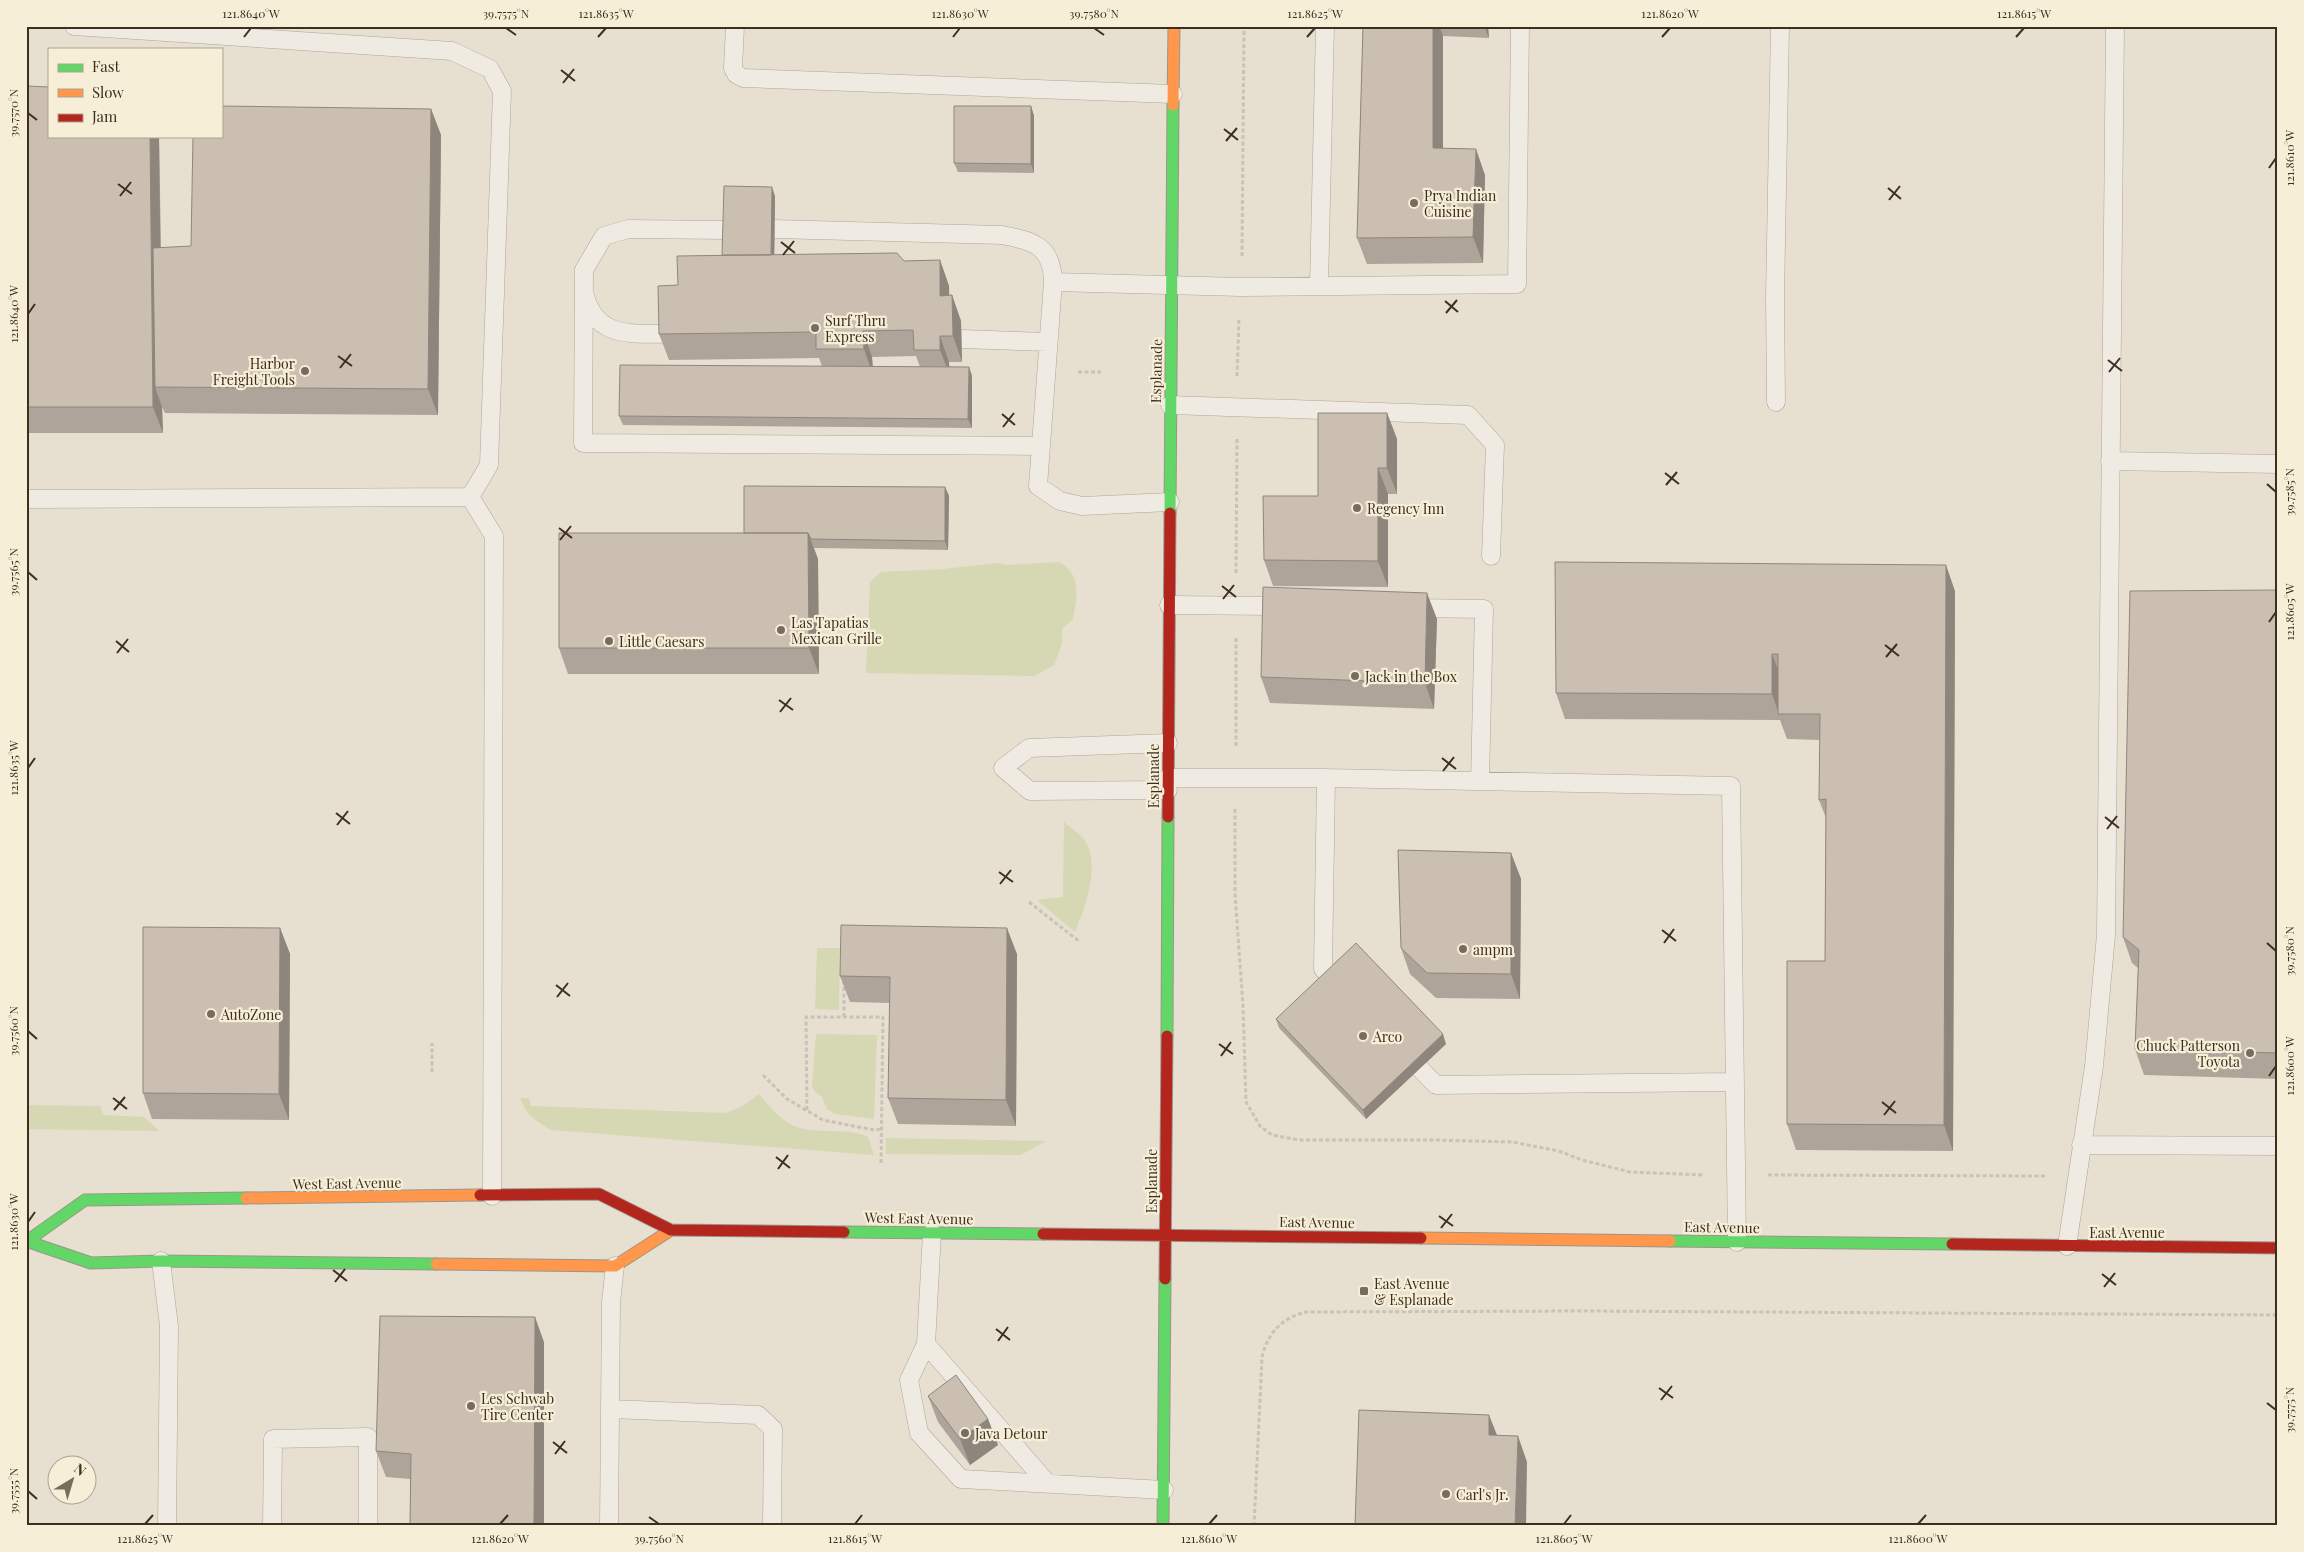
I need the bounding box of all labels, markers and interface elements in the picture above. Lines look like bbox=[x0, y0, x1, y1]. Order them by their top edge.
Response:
text: 121.8640°W bbox=[222, 5, 280, 21]
text: 39.7575°N bbox=[483, 5, 530, 21]
text: 121.8635°W bbox=[578, 5, 634, 21]
text: 121.8630°W bbox=[931, 5, 989, 21]
text: 39.7580°N bbox=[1069, 5, 1119, 21]
text: 121.8625°W bbox=[1287, 5, 1343, 21]
text: 121.8620°W bbox=[1641, 5, 1699, 21]
text: 121.8615°W bbox=[1997, 5, 2051, 21]
legend bbox=[48, 48, 222, 138]
text: Fast bbox=[92, 56, 121, 76]
text: Slow bbox=[92, 82, 124, 102]
text: 39.7570°N bbox=[5, 88, 21, 137]
text: Jam bbox=[91, 106, 118, 126]
text: 121.8610°W bbox=[2281, 130, 2297, 186]
place label: Prya Indian Cuisine bbox=[1424, 186, 1497, 221]
marker: Prya Indian Cuisine bbox=[1408, 197, 1420, 209]
text: 121.8640°W bbox=[5, 285, 21, 343]
place label: Surf Thru Express bbox=[825, 311, 886, 346]
marker: Surf Thru Express bbox=[809, 322, 821, 334]
street label: Esplanade bbox=[1146, 339, 1166, 403]
place label: Harbor Freight Tools bbox=[213, 354, 296, 389]
marker: Harbor Freight Tools bbox=[299, 365, 311, 377]
text: 39.7585°N bbox=[2281, 467, 2297, 516]
place label: Regency Inn bbox=[1367, 499, 1445, 518]
marker: Regency Inn bbox=[1351, 502, 1363, 514]
text: 39.7565°N bbox=[5, 548, 21, 596]
text: 121.8605°W bbox=[2281, 583, 2297, 641]
place label: Las Tapatias Mexican Grille bbox=[791, 613, 882, 648]
marker: Las Tapatias Mexican Grille bbox=[775, 624, 787, 636]
place label: Little Caesars bbox=[619, 632, 705, 651]
marker: Little Caesars bbox=[603, 635, 615, 647]
place label: Jack in the Box bbox=[1364, 667, 1458, 686]
marker: Jack in the Box bbox=[1349, 670, 1361, 682]
text: 121.8635°W bbox=[5, 740, 21, 796]
street label: Esplanade bbox=[1144, 744, 1163, 808]
text: 39.7580°N bbox=[2281, 926, 2297, 976]
place label: ampm bbox=[1473, 940, 1514, 959]
marker: ampm bbox=[1457, 943, 1469, 955]
place label: AutoZone bbox=[220, 1005, 281, 1024]
text: 39.7560°N bbox=[5, 1006, 21, 1056]
marker: AutoZone bbox=[205, 1008, 217, 1020]
place label: Arco bbox=[1372, 1027, 1403, 1046]
marker: Arco bbox=[1357, 1030, 1369, 1042]
place label: Chuck Patterson Toyota bbox=[2136, 1036, 2241, 1071]
text: 121.8600°W bbox=[2281, 1036, 2297, 1095]
marker: Chuck Patterson Toyota bbox=[2244, 1047, 2256, 1059]
street label: Esplanade bbox=[1142, 1149, 1161, 1213]
street label: West East Avenue bbox=[291, 1173, 402, 1193]
text: 121.8630°W bbox=[5, 1193, 21, 1251]
street label: West East Avenue bbox=[863, 1208, 974, 1228]
street label: East Avenue bbox=[1279, 1212, 1355, 1232]
street label: East Avenue bbox=[1684, 1217, 1760, 1237]
street label: East Avenue bbox=[2089, 1223, 2165, 1242]
place label: East Avenue & Esplanade bbox=[1374, 1274, 1454, 1309]
marker: East Avenue & Esplanade bbox=[1358, 1285, 1370, 1297]
text: 39.7575°N bbox=[2281, 1386, 2297, 1433]
place label: Les Schwab Tire Center bbox=[481, 1389, 554, 1424]
marker: Les Schwab Tire Center bbox=[465, 1400, 477, 1412]
place label: Java Detour bbox=[974, 1424, 1048, 1443]
marker: Java Detour bbox=[959, 1427, 971, 1439]
north arrow bbox=[48, 1454, 98, 1504]
text: N bbox=[70, 1459, 90, 1480]
text: 39.7555°N bbox=[5, 1467, 21, 1514]
place label: Carl's Jr. bbox=[1456, 1485, 1509, 1504]
marker: Carl's Jr. bbox=[1440, 1488, 1452, 1500]
text: 121.8625°W bbox=[117, 1530, 173, 1546]
text: 121.8620°W bbox=[471, 1530, 529, 1546]
text: 39.7560°N bbox=[634, 1530, 684, 1546]
text: 121.8615°W bbox=[828, 1530, 882, 1546]
text: 121.8610°W bbox=[1181, 1530, 1237, 1546]
text: 121.8605°W bbox=[1535, 1530, 1593, 1546]
text: 121.8600°W bbox=[1889, 1530, 1948, 1546]

